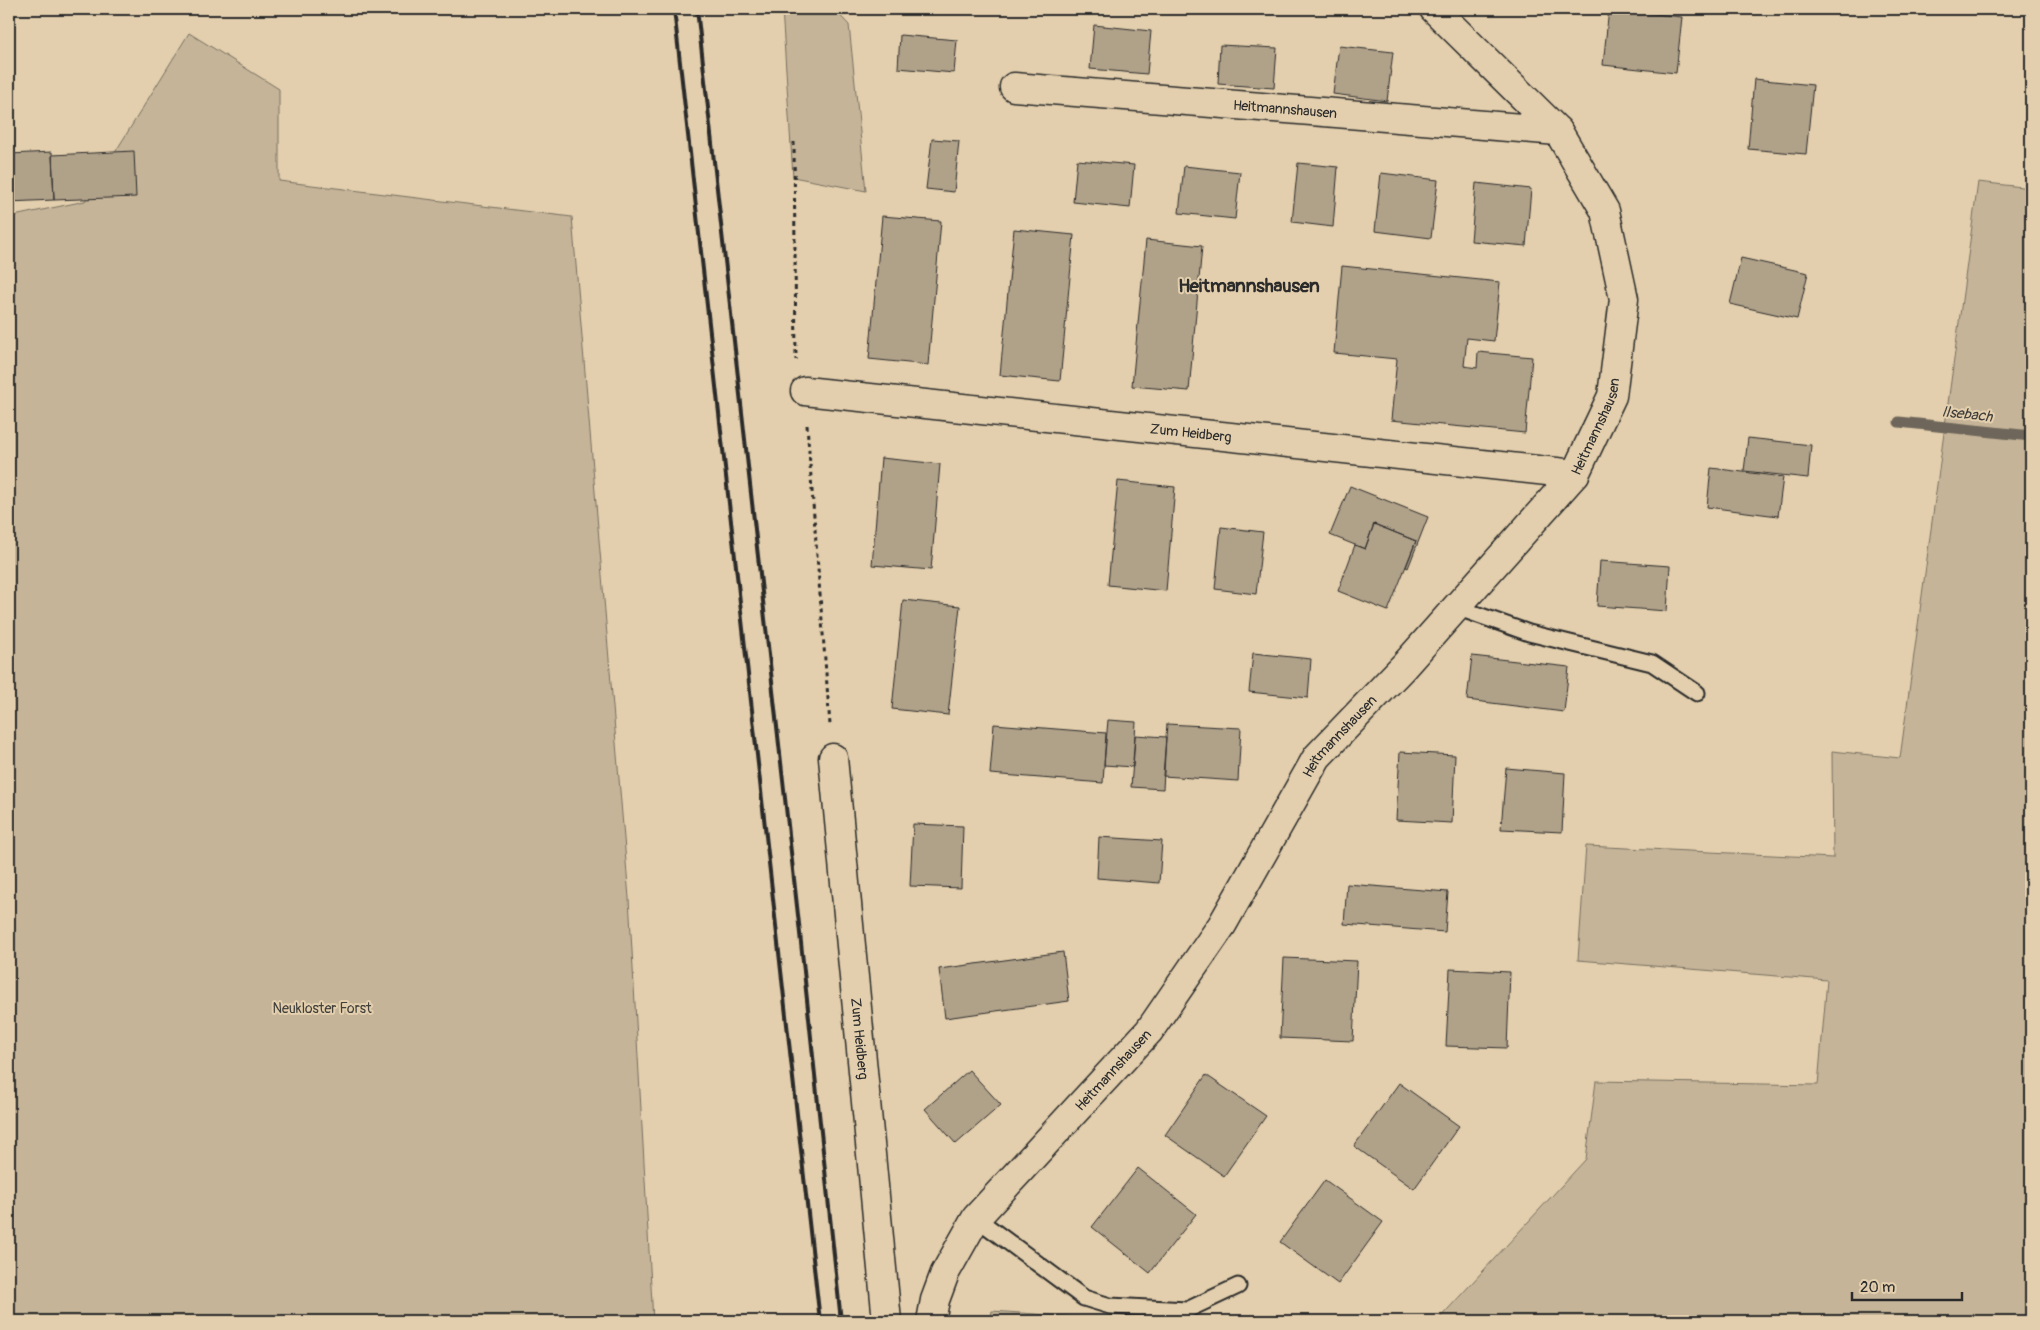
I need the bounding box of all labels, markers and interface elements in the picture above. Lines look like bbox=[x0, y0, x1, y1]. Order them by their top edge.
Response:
street label: Heitmannshausen bbox=[1232, 97, 1338, 122]
district label: Heitmannshausen bbox=[1178, 274, 1320, 298]
street label: Heitmannshausen bbox=[1568, 377, 1623, 478]
water label: Ilsebach bbox=[1941, 402, 1994, 427]
street label: Zum Heidberg bbox=[1149, 420, 1232, 446]
street label: Heitmannshausen bbox=[1299, 692, 1381, 781]
street label: Zum Heidberg bbox=[847, 997, 872, 1080]
park label: Neukloster Forst bbox=[272, 1000, 372, 1017]
street label: Heitmannshausen bbox=[1072, 1026, 1155, 1114]
scale bar bbox=[1852, 1270, 1962, 1302]
text: 20 m bbox=[1860, 1278, 1895, 1297]

